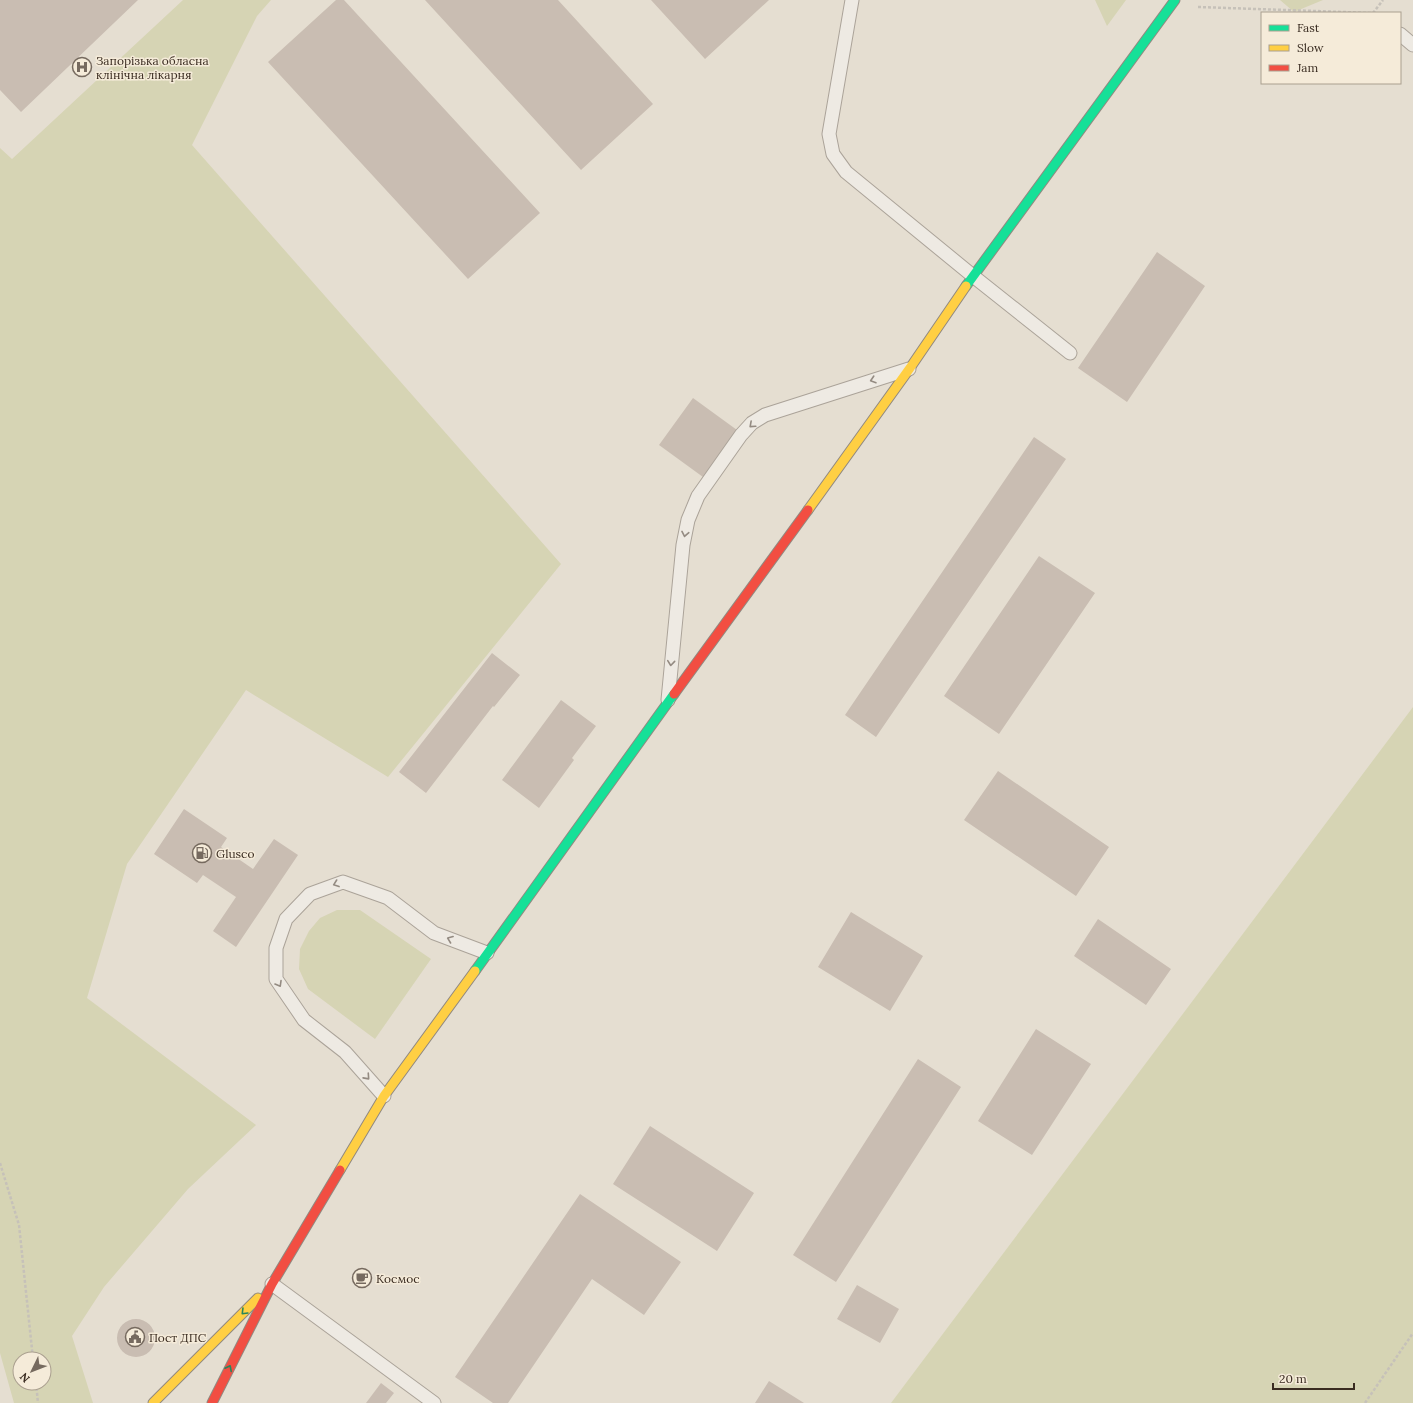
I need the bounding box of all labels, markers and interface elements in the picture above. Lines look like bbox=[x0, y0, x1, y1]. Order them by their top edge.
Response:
legend bbox=[1261, 12, 1401, 84]
text: Fast bbox=[1297, 20, 1320, 35]
text: Slow bbox=[1297, 40, 1324, 55]
place label: Запорізька обласна клінічна лікарня bbox=[96, 53, 209, 82]
hospital icon: Запорізька обласна клінічна лікарня bbox=[71, 56, 93, 78]
text: Jam bbox=[1296, 60, 1318, 75]
one-way arrow bbox=[870, 375, 877, 384]
one-way arrow bbox=[749, 420, 757, 427]
one-way arrow bbox=[681, 531, 690, 537]
one-way arrow bbox=[667, 660, 676, 666]
fuel station icon: Glusco bbox=[191, 842, 213, 864]
place label: Glusco bbox=[216, 846, 254, 861]
one-way arrow bbox=[333, 879, 340, 888]
one-way arrow bbox=[447, 935, 454, 943]
one-way arrow bbox=[275, 979, 282, 986]
one-way arrow bbox=[363, 1072, 370, 1080]
cafe icon: Космос bbox=[351, 1267, 373, 1289]
place label: Космос bbox=[376, 1271, 420, 1286]
one-way arrow bbox=[241, 1307, 249, 1315]
public building icon: Пост ДПС bbox=[124, 1326, 146, 1348]
place label: Пост ДПС bbox=[149, 1330, 207, 1345]
north arrow bbox=[12, 1351, 52, 1391]
one-way arrow bbox=[224, 1365, 232, 1372]
scale bar bbox=[1273, 1365, 1354, 1391]
text: N bbox=[16, 1370, 33, 1386]
text: 20 m bbox=[1279, 1371, 1307, 1386]

